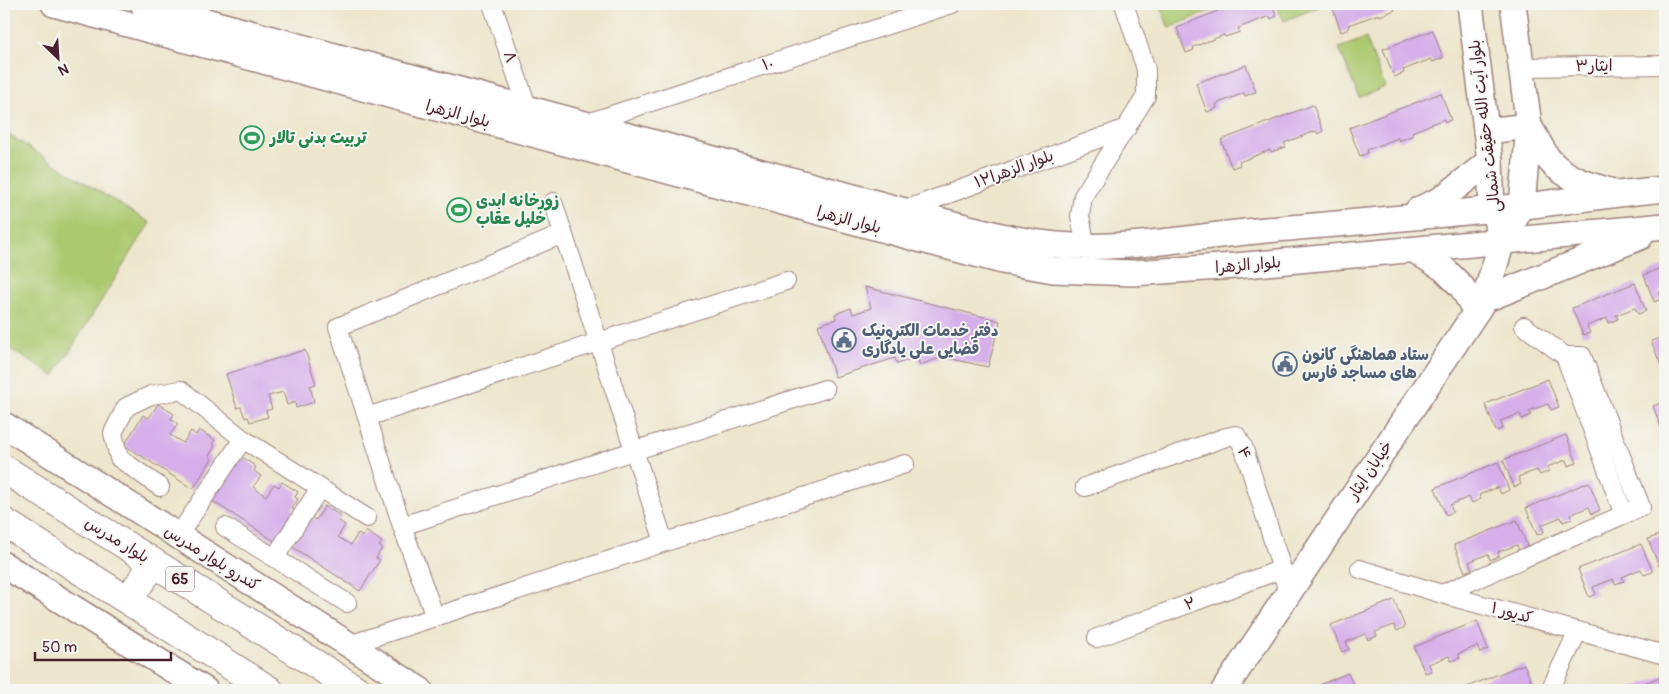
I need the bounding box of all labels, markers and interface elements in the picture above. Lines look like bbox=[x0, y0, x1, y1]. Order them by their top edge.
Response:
north arrow bbox=[32, 32, 82, 82]
street label: بلوار آیت الله حقیقت شمالی bbox=[1464, 38, 1506, 214]
street label: ۸ bbox=[499, 48, 521, 66]
street label: ۱۰ bbox=[760, 53, 776, 75]
street label: ایثار۳ bbox=[1575, 56, 1613, 76]
text: N bbox=[55, 60, 71, 79]
street label: بلوار الزهرا bbox=[423, 96, 493, 132]
sports icon: تربیت بدنی تالار bbox=[239, 125, 265, 151]
place label: تربیت بدنی تالار bbox=[268, 128, 368, 148]
street label: بلوار الزهرا۱۲ bbox=[972, 145, 1056, 193]
place label: زورخانه ابدی خلیل عقاب bbox=[476, 191, 559, 229]
sports icon: زورخانه ابدی خلیل عقاب bbox=[446, 197, 472, 223]
street label: بلوار الزهرا bbox=[814, 202, 884, 238]
street label: بلوار الزهرا bbox=[1214, 252, 1282, 278]
place label: دفتر خدمات الکترونیک قضایی علی یادگاری bbox=[862, 321, 998, 359]
public building icon: دفتر خدمات الکترونیک قضایی علی یادگاری bbox=[831, 327, 857, 353]
place label: ستاد هماهنگی کانون های مساجد فارس bbox=[1302, 345, 1429, 383]
public building icon: ستاد هماهنگی کانون های مساجد فارس bbox=[1272, 351, 1298, 377]
street label: خیابان ایثار bbox=[1342, 437, 1397, 505]
street label: ۴ bbox=[1233, 444, 1255, 462]
street label: بلوار مدرس bbox=[81, 512, 153, 568]
street label: کندرو بلوار مدرس bbox=[161, 521, 264, 595]
road number: 65 bbox=[166, 566, 194, 592]
street label: ۲ bbox=[1181, 593, 1199, 615]
street label: کدیور ۱ bbox=[1489, 598, 1535, 628]
scale bar bbox=[35, 629, 171, 661]
text: 50 m bbox=[42, 638, 77, 657]

